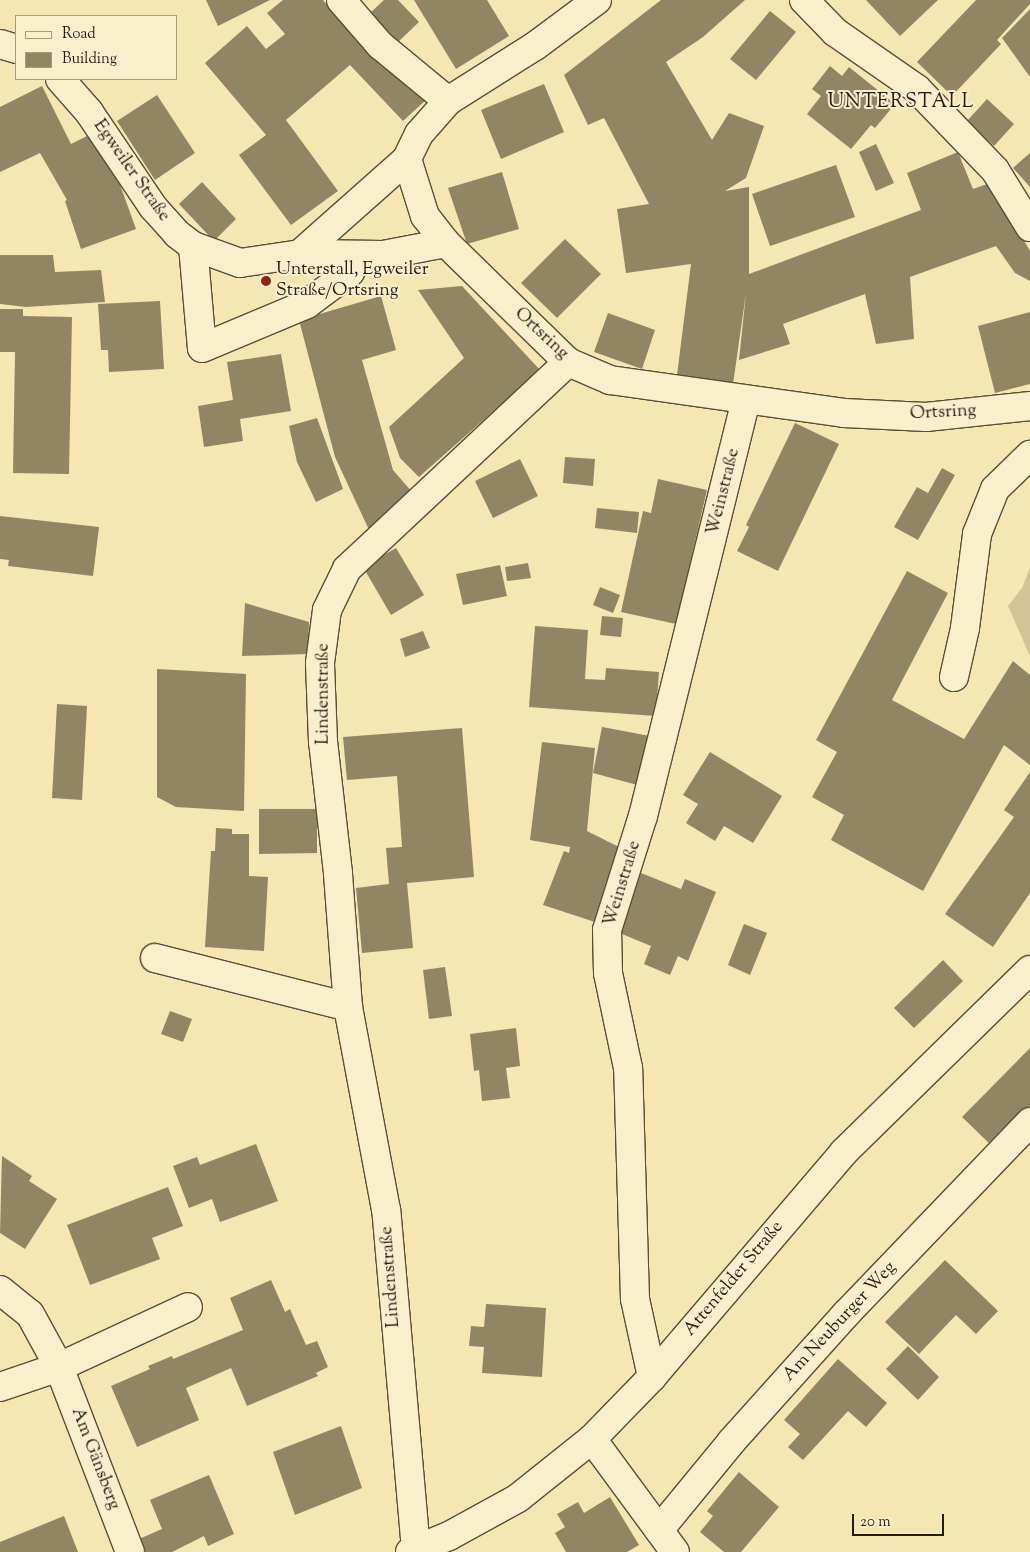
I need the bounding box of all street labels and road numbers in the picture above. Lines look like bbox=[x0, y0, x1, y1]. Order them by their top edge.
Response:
street label: Egweiler Straße bbox=[88, 116, 174, 226]
street label: Ortsring bbox=[509, 303, 573, 365]
street label: Ortsring bbox=[909, 400, 977, 426]
street label: Weinstraße bbox=[703, 446, 745, 538]
street label: Lindenstraße bbox=[313, 643, 335, 745]
street label: Weinstraße bbox=[600, 839, 646, 929]
street label: Attenfelder Straße bbox=[680, 1217, 788, 1341]
street label: Lindenstraße bbox=[377, 1226, 405, 1328]
street label: Am Neuburger Weg bbox=[779, 1258, 901, 1386]
street label: Am Gänsberg bbox=[66, 1405, 124, 1513]

